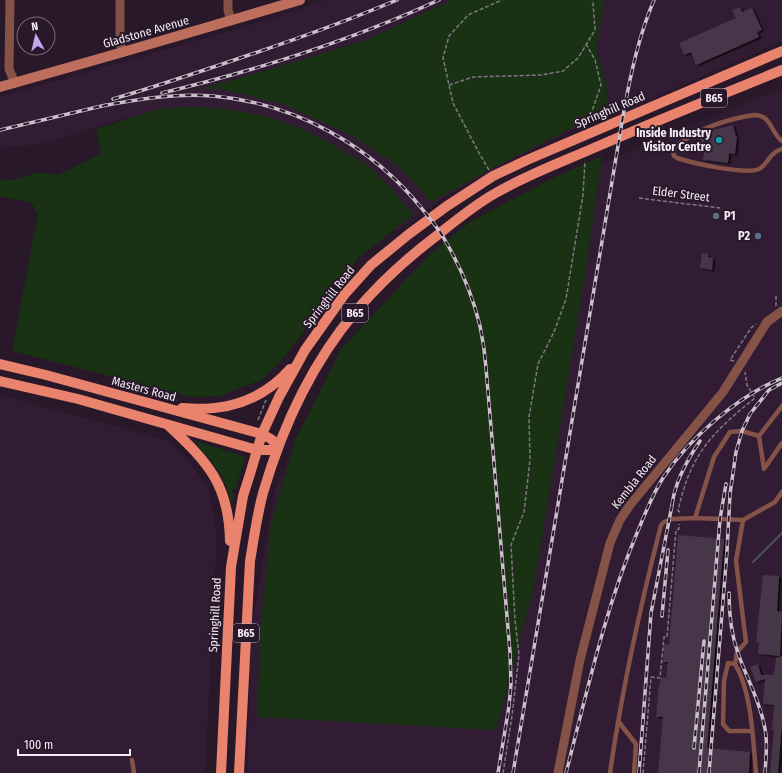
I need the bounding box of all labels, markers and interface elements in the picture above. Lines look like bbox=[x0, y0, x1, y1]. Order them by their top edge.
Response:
street label: Gladstone Avenue bbox=[101, 13, 191, 51]
north arrow bbox=[16, 16, 56, 56]
text: N bbox=[31, 20, 39, 33]
street label: Springhill Road bbox=[573, 89, 647, 131]
road number: B65 bbox=[701, 89, 727, 107]
place label: Inside Industry Visitor Centre bbox=[636, 126, 711, 154]
marker: Inside Industry Visitor Centre bbox=[714, 135, 724, 145]
street label: Elder Street bbox=[652, 184, 710, 204]
place label: P1 bbox=[724, 209, 736, 223]
marker: P1 bbox=[711, 211, 721, 221]
place label: P2 bbox=[738, 229, 750, 243]
marker: P2 bbox=[753, 231, 763, 241]
street label: Springhill Road bbox=[300, 263, 358, 331]
road number: B65 bbox=[342, 304, 368, 322]
street label: Masters Road bbox=[110, 374, 178, 404]
street label: Kembla Road bbox=[609, 452, 659, 512]
street label: Springhill Road bbox=[206, 577, 224, 653]
road number: B65 bbox=[233, 624, 259, 642]
scale bar bbox=[18, 731, 130, 757]
text: 100 m bbox=[24, 738, 53, 752]

